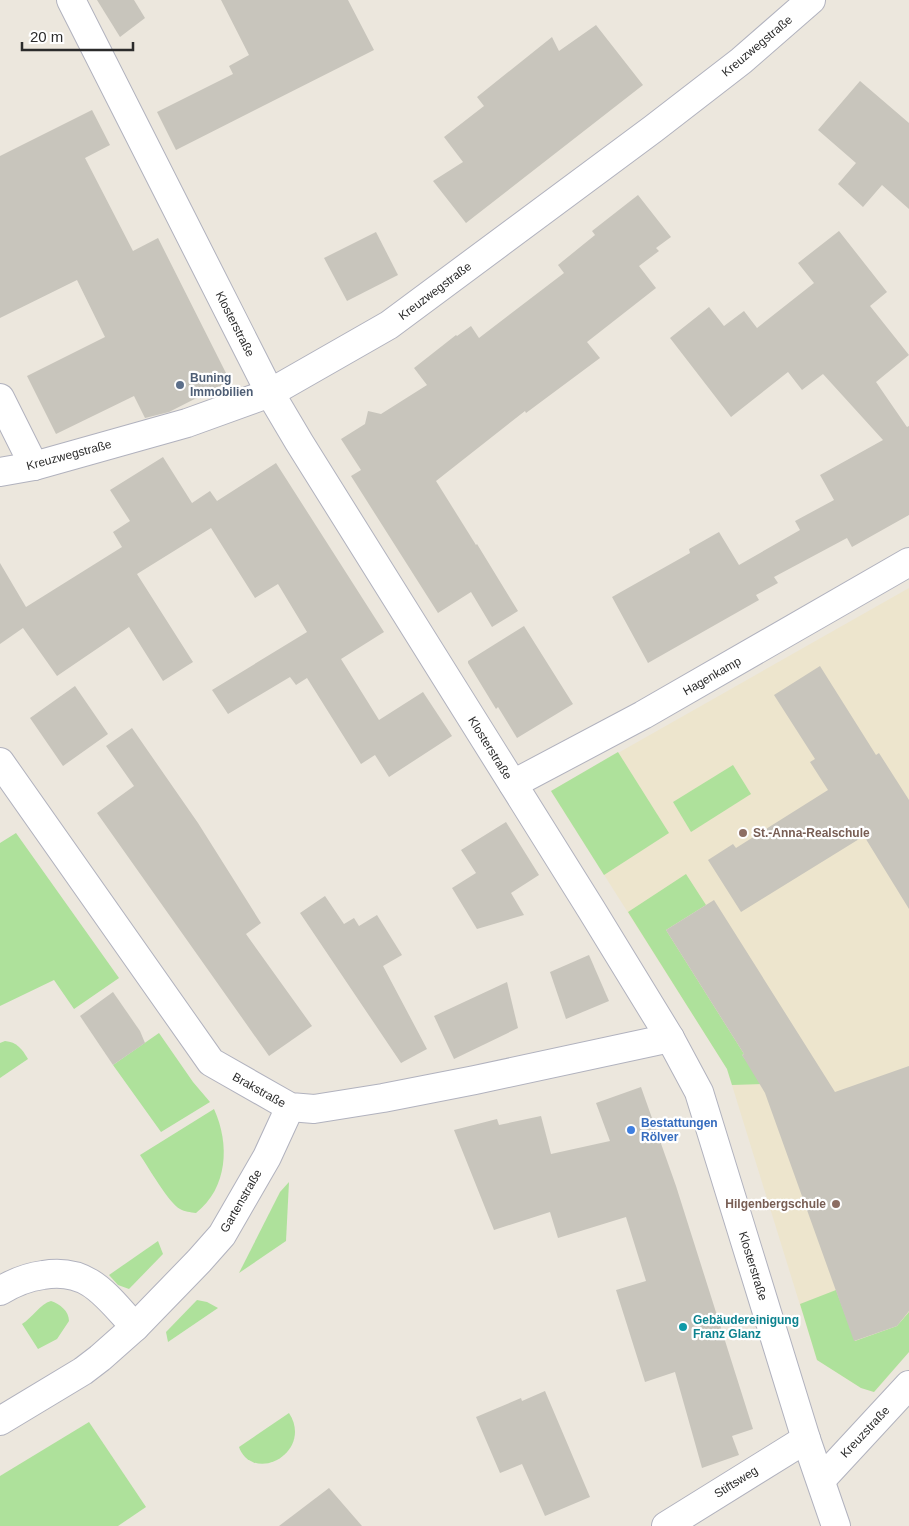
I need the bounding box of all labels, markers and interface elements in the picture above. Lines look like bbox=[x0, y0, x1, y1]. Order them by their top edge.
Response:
street label: Kreuzwegstraße bbox=[719, 12, 795, 79]
scale bar bbox=[22, 20, 134, 52]
text: 20 m bbox=[30, 28, 63, 45]
street label: Kreuzwegstraße bbox=[396, 259, 474, 323]
street label: Klosterstraße bbox=[213, 289, 258, 359]
place label: Buning Immobilien bbox=[190, 371, 253, 399]
marker: Buning Immobilien bbox=[174, 379, 186, 391]
street label: Kreuzwegstraße bbox=[25, 437, 113, 473]
street label: Hagenkamp bbox=[680, 654, 744, 698]
street label: Klosterstraße bbox=[465, 714, 515, 782]
place label: St.-Anna-Realschule bbox=[753, 826, 870, 840]
marker: St.-Anna-Realschule bbox=[737, 827, 749, 839]
street label: Brakstraße bbox=[230, 1070, 288, 1111]
place label: Bestattungen Rölver bbox=[641, 1116, 718, 1144]
marker: Bestattungen Rölver bbox=[625, 1124, 637, 1136]
street label: Gartenstraße bbox=[217, 1167, 265, 1235]
place label: Hilgenbergschule bbox=[725, 1197, 826, 1211]
marker: Hilgenbergschule bbox=[830, 1198, 842, 1210]
street label: Klosterstraße bbox=[736, 1230, 770, 1302]
place label: Gebäudereinigung Franz Glanz bbox=[693, 1313, 799, 1341]
marker: Gebäudereinigung Franz Glanz bbox=[677, 1321, 689, 1333]
street label: Kreuzstraße bbox=[838, 1403, 893, 1461]
street label: Stiftsweg bbox=[712, 1463, 760, 1501]

